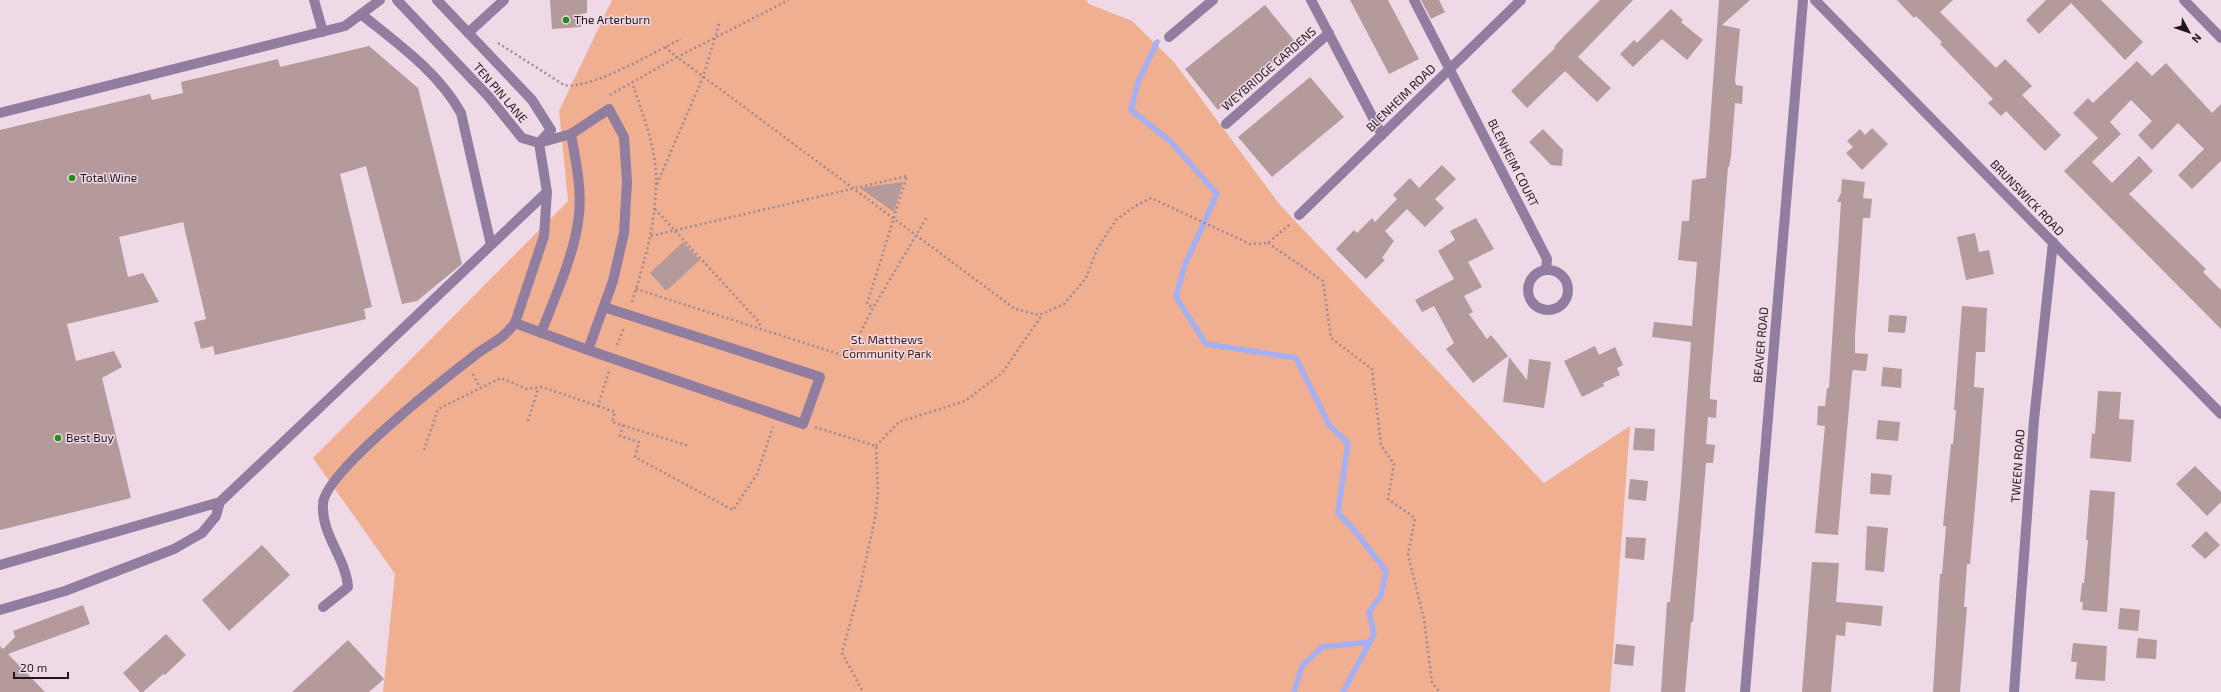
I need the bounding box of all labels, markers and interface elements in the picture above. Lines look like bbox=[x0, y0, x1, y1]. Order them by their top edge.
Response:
place label: The Arterburn bbox=[574, 12, 650, 26]
north arrow bbox=[2169, 12, 2209, 52]
marker: The Arterburn bbox=[561, 15, 571, 25]
street label: WEYBRIDGE GARDENS bbox=[1218, 23, 1318, 113]
text: N bbox=[2189, 32, 2205, 46]
street label: TEN PIN LANE bbox=[471, 59, 531, 125]
street label: BLENHEIM ROAD bbox=[1363, 61, 1438, 134]
street label: BLENHEIM COURT bbox=[1486, 116, 1542, 209]
street label: BRUNSWICK ROAD bbox=[1988, 157, 2067, 238]
place label: Total Wine bbox=[80, 170, 137, 184]
marker: Total Wine bbox=[67, 173, 77, 183]
street label: BEAVER ROAD bbox=[1750, 306, 1770, 383]
park label: St. Matthews Community Park bbox=[842, 332, 932, 360]
street label: TWEEN ROAD bbox=[2007, 429, 2027, 503]
place label: Best Buy bbox=[66, 430, 115, 444]
marker: Best Buy bbox=[53, 433, 63, 443]
scale bar bbox=[14, 654, 68, 680]
text: 20 m bbox=[20, 660, 47, 674]

